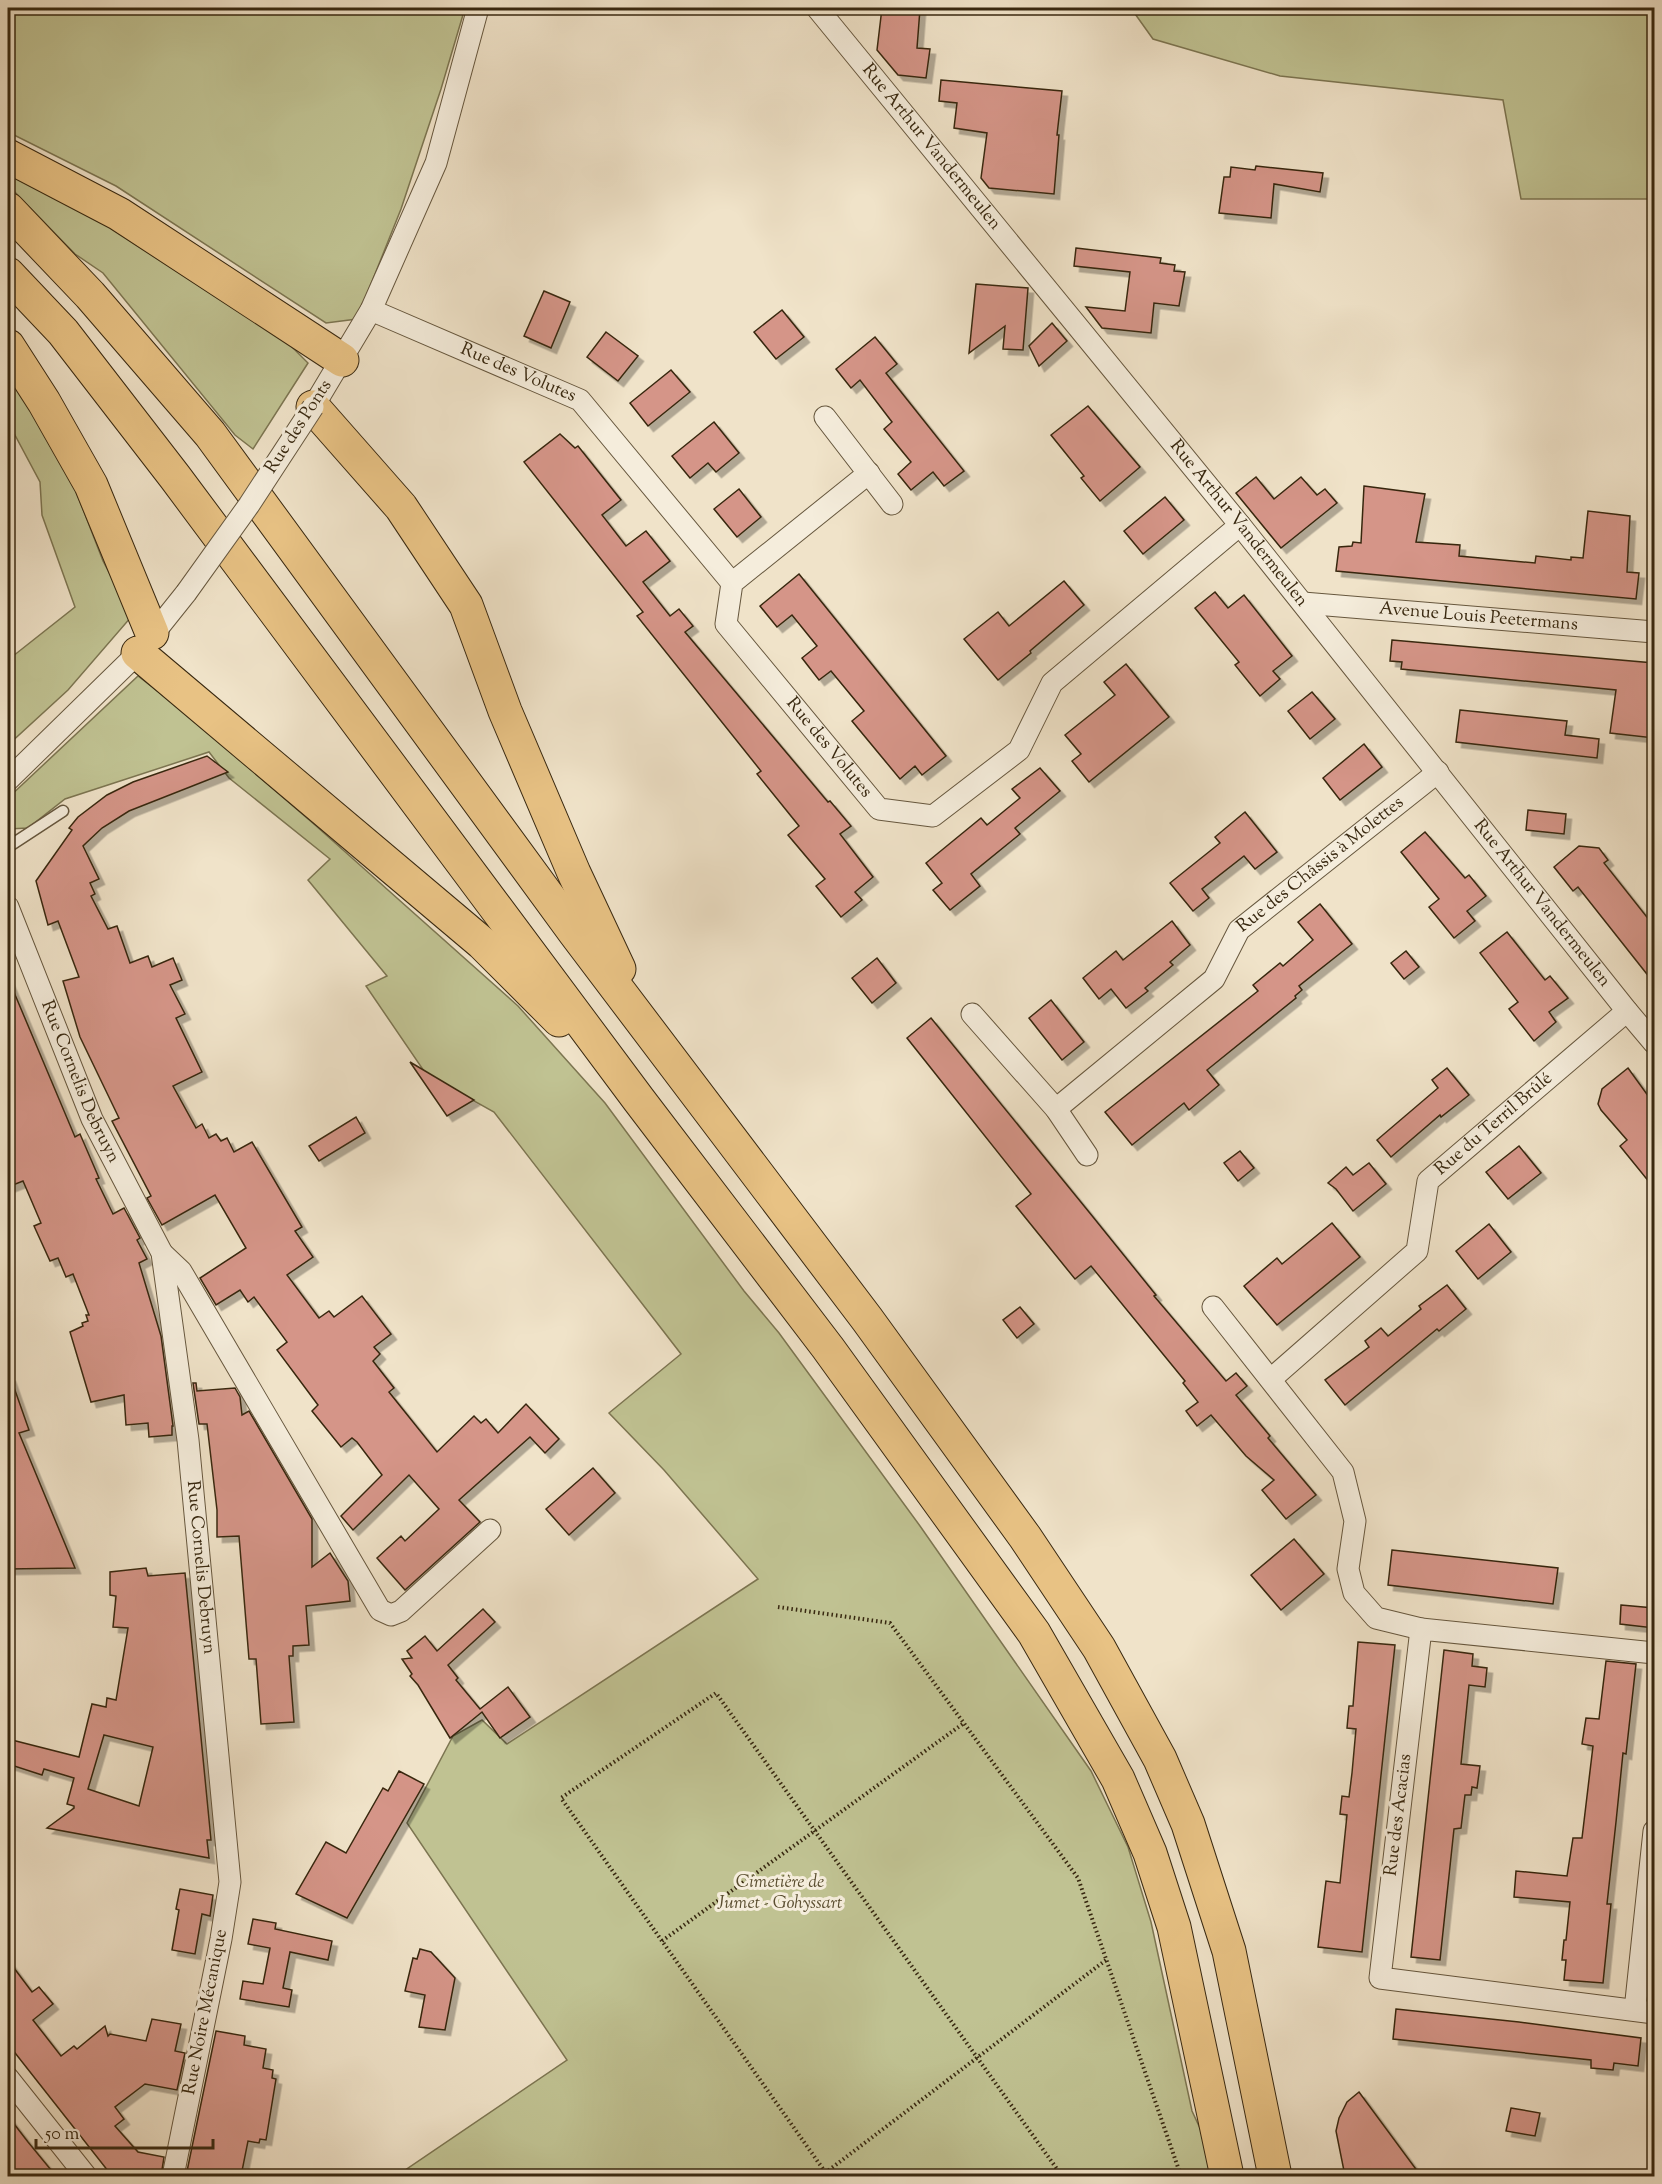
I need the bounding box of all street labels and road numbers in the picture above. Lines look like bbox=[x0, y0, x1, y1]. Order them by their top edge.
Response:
street label: Rue Arthur Vandermeulen bbox=[855, 58, 1007, 236]
street label: Rue des Volutes bbox=[456, 337, 580, 410]
street label: Rue des Ponts bbox=[259, 375, 339, 479]
street label: Rue Arthur Vandermeulen bbox=[1163, 435, 1314, 613]
street label: Avenue Louis Peetermans bbox=[1378, 596, 1579, 639]
street label: Rue des Volutes bbox=[779, 692, 878, 804]
street label: Rue des Châssis à Molettes bbox=[1232, 791, 1410, 940]
street label: Rue Arthur Vandermeulen bbox=[1466, 814, 1617, 993]
street label: Rue Cornelis Debruyn bbox=[33, 997, 126, 1168]
street label: Rue du Terril Brûlé bbox=[1429, 1067, 1559, 1182]
street label: Rue Cornelis Debruyn bbox=[179, 1479, 221, 1656]
street label: Rue des Acacias bbox=[1379, 1752, 1419, 1878]
street label: Rue Noire Mécanique bbox=[177, 1927, 235, 2097]

